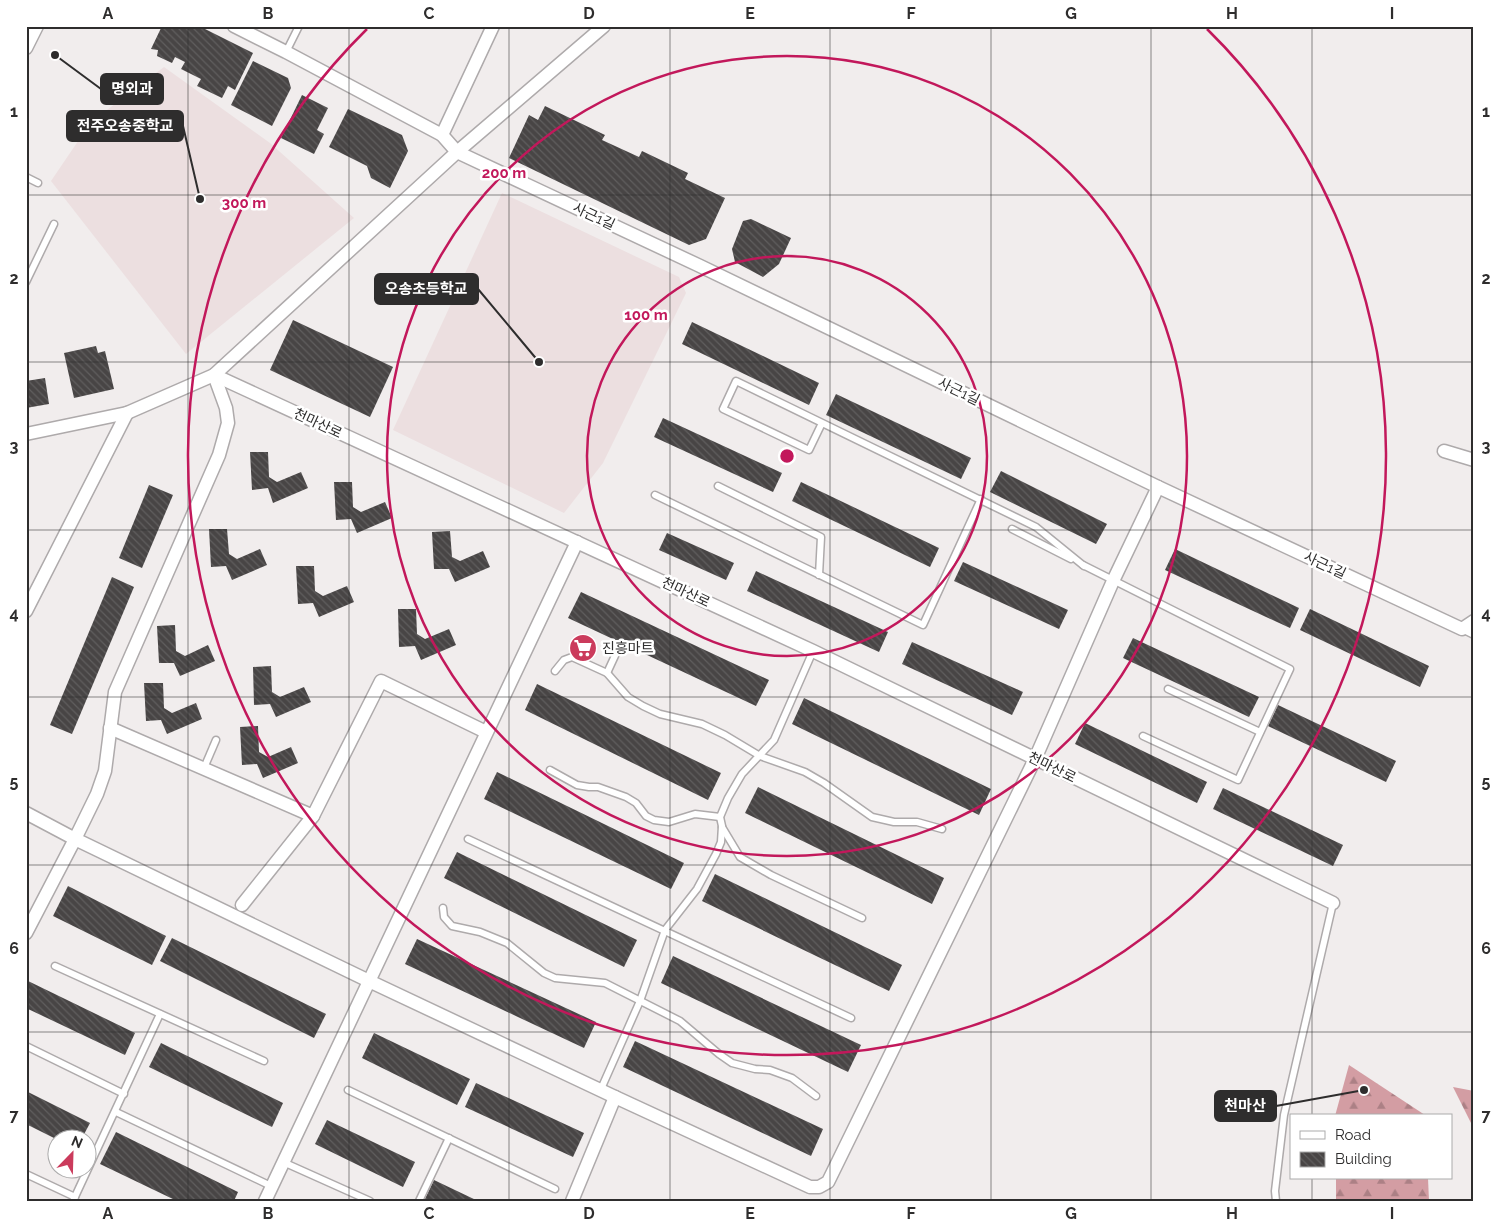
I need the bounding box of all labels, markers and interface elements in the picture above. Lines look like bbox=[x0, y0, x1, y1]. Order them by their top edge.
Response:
text: A bbox=[103, 4, 114, 23]
text: B bbox=[263, 4, 274, 23]
text: C bbox=[424, 4, 435, 23]
text: D bbox=[583, 4, 595, 23]
text: E bbox=[745, 4, 755, 23]
text: F bbox=[906, 4, 916, 23]
text: G bbox=[1065, 4, 1077, 23]
text: H bbox=[1226, 4, 1238, 23]
text: I bbox=[1390, 4, 1394, 23]
callout: 명외과 bbox=[101, 74, 163, 104]
text: 명외과 bbox=[111, 80, 153, 98]
text: 1 bbox=[10, 102, 18, 121]
text: 1 bbox=[1482, 102, 1490, 121]
callout: 전주오송중학교 bbox=[67, 111, 183, 141]
text: 전주오송중학교 bbox=[77, 117, 173, 135]
text: 200 m bbox=[482, 164, 526, 182]
text: 300 m bbox=[222, 194, 266, 212]
street label: 사근1길 bbox=[570, 199, 618, 233]
text: 2 bbox=[9, 269, 19, 288]
text: 2 bbox=[1481, 269, 1491, 288]
callout: 오송초등학교 bbox=[375, 274, 478, 304]
text: 오송초등학교 bbox=[385, 280, 468, 298]
text: 100 m bbox=[624, 306, 668, 324]
street label: 사근1길 bbox=[935, 374, 983, 408]
street label: 천마산로 bbox=[291, 405, 345, 441]
text: 3 bbox=[10, 437, 19, 456]
text: 3 bbox=[1482, 437, 1491, 456]
centre of rings bbox=[778, 447, 796, 465]
street label: 사근1길 bbox=[1301, 548, 1349, 582]
street label: 천마산로 bbox=[659, 574, 713, 610]
text: 4 bbox=[9, 604, 19, 623]
text: 4 bbox=[1481, 604, 1491, 623]
supermarket icon: 진흥마트 bbox=[568, 633, 598, 663]
place label: 진흥마트 bbox=[602, 640, 654, 656]
street label: 천마산로 bbox=[1025, 749, 1079, 786]
text: 5 bbox=[10, 772, 19, 791]
text: 5 bbox=[1482, 772, 1491, 791]
text: 6 bbox=[9, 939, 19, 958]
text: 6 bbox=[1481, 939, 1491, 958]
callout: 천마산 bbox=[1215, 1091, 1276, 1121]
text: 천마산 bbox=[1224, 1097, 1266, 1115]
text: 7 bbox=[10, 1106, 19, 1125]
text: 7 bbox=[1482, 1106, 1491, 1125]
legend bbox=[1290, 1114, 1452, 1180]
text: Road bbox=[1335, 1126, 1371, 1144]
north arrow bbox=[48, 1130, 98, 1180]
text: N bbox=[69, 1133, 85, 1151]
text: Building bbox=[1335, 1150, 1392, 1168]
text: A bbox=[103, 1204, 114, 1223]
text: B bbox=[263, 1204, 274, 1223]
text: C bbox=[424, 1204, 435, 1223]
text: D bbox=[583, 1204, 595, 1223]
text: E bbox=[745, 1204, 755, 1223]
text: F bbox=[906, 1204, 916, 1223]
text: G bbox=[1065, 1204, 1077, 1223]
text: H bbox=[1226, 1204, 1238, 1223]
text: I bbox=[1390, 1204, 1394, 1223]

